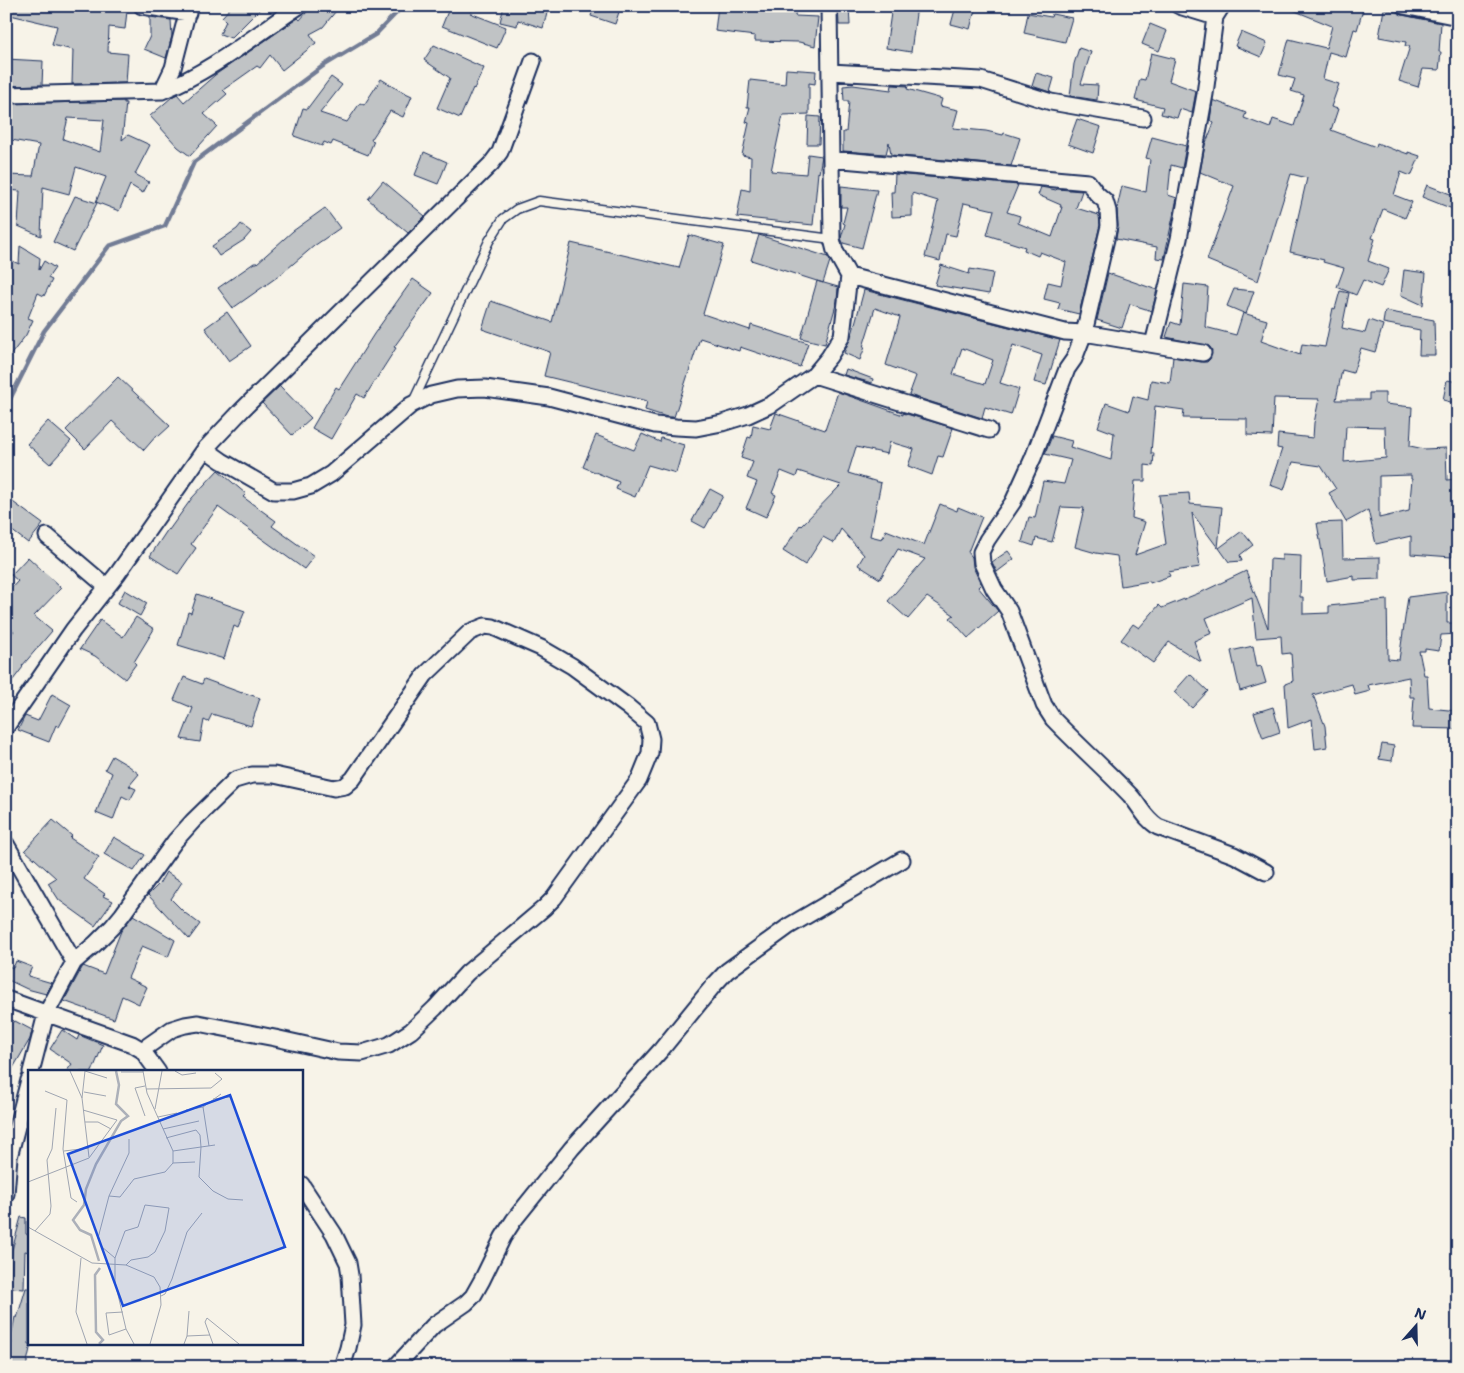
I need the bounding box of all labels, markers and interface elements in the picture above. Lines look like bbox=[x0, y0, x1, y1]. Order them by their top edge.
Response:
inset map bbox=[28, 1070, 302, 1346]
north arrow bbox=[1392, 1300, 1442, 1350]
text: N bbox=[1412, 1303, 1429, 1324]

